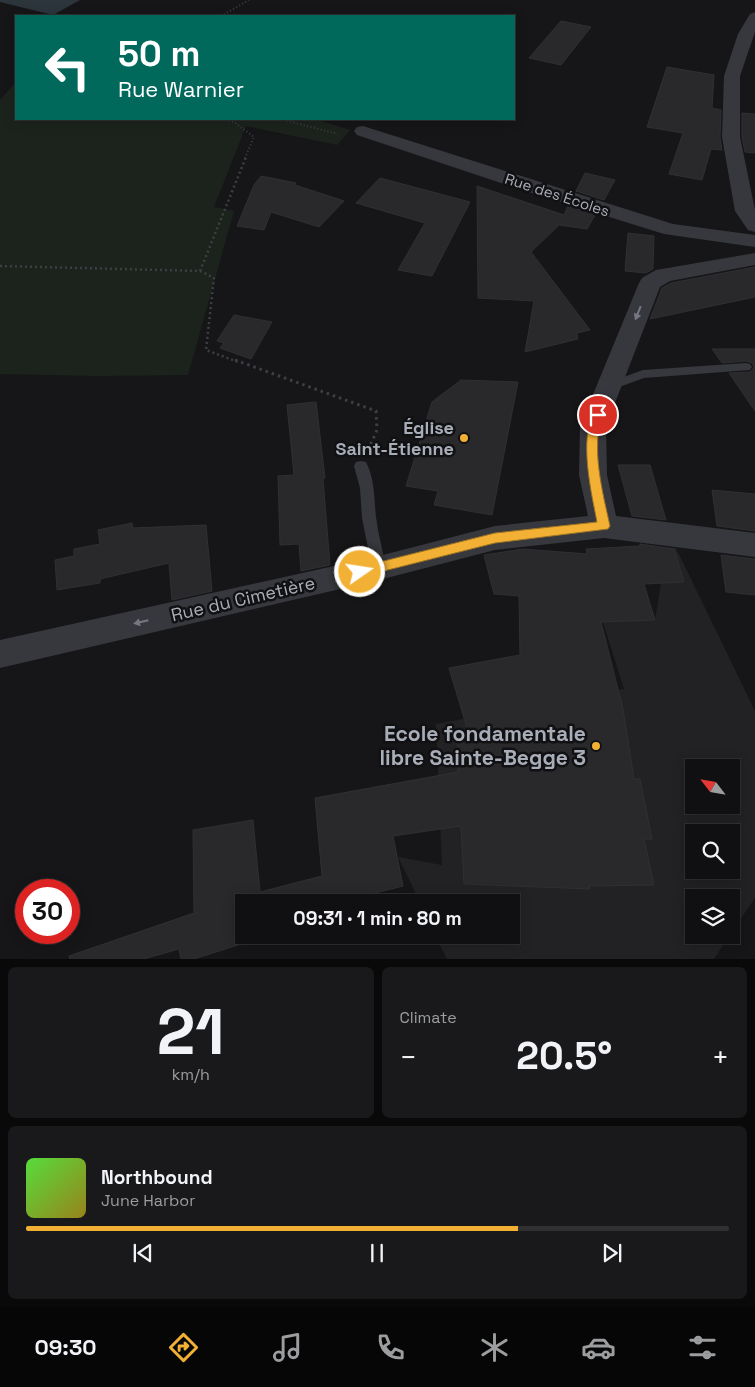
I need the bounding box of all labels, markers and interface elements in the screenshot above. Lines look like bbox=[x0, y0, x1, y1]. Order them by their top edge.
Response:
text: 50 m bbox=[118, 32, 200, 76]
icon: left bbox=[35, 35, 100, 100]
text: Rue Warnier bbox=[118, 75, 244, 103]
street label: Rue des Écoles bbox=[502, 169, 612, 220]
one-way arrow bbox=[634, 306, 642, 321]
pin bbox=[577, 394, 619, 436]
icon: arrive bbox=[584, 401, 612, 429]
place label: Église Saint-Étienne bbox=[336, 416, 454, 460]
marker: Église Saint-Étienne bbox=[458, 432, 470, 444]
position arrow bbox=[333, 545, 385, 597]
street label: Rue du Cimetière bbox=[169, 571, 317, 626]
one-way arrow bbox=[134, 618, 149, 626]
place label: Ecole fondamentale libre Sainte-Begge 3 bbox=[379, 720, 586, 771]
marker: Ecole fondamentale libre Sainte-Begge 3 bbox=[590, 740, 602, 752]
north arrow bbox=[685, 759, 740, 814]
map controls bbox=[685, 759, 740, 944]
button: search bbox=[685, 824, 740, 879]
speed limit sign: 30 bbox=[15, 879, 80, 944]
button: layers bbox=[685, 889, 740, 944]
text: 09:31 · 1 min · 80 m bbox=[293, 906, 462, 931]
text: 21 bbox=[157, 990, 225, 1073]
text: Climate bbox=[400, 1007, 457, 1028]
text: 20.5° bbox=[516, 1032, 612, 1080]
text: − bbox=[400, 1039, 417, 1075]
text: + bbox=[712, 1039, 729, 1075]
text: km/h bbox=[172, 1064, 210, 1085]
text: Northbound bbox=[101, 1165, 213, 1190]
text: June Harbor bbox=[101, 1190, 195, 1211]
icon: previous bbox=[129, 1239, 157, 1267]
icon: pause bbox=[363, 1239, 391, 1267]
icon: next bbox=[598, 1239, 626, 1267]
icon: directions bbox=[166, 1330, 201, 1365]
icon: music bbox=[270, 1330, 305, 1365]
icon: phone bbox=[373, 1330, 408, 1365]
icon: climate bbox=[477, 1330, 512, 1365]
icon: car bbox=[581, 1330, 616, 1365]
icon: filters bbox=[685, 1330, 720, 1365]
text: 09:30 bbox=[34, 1333, 97, 1361]

